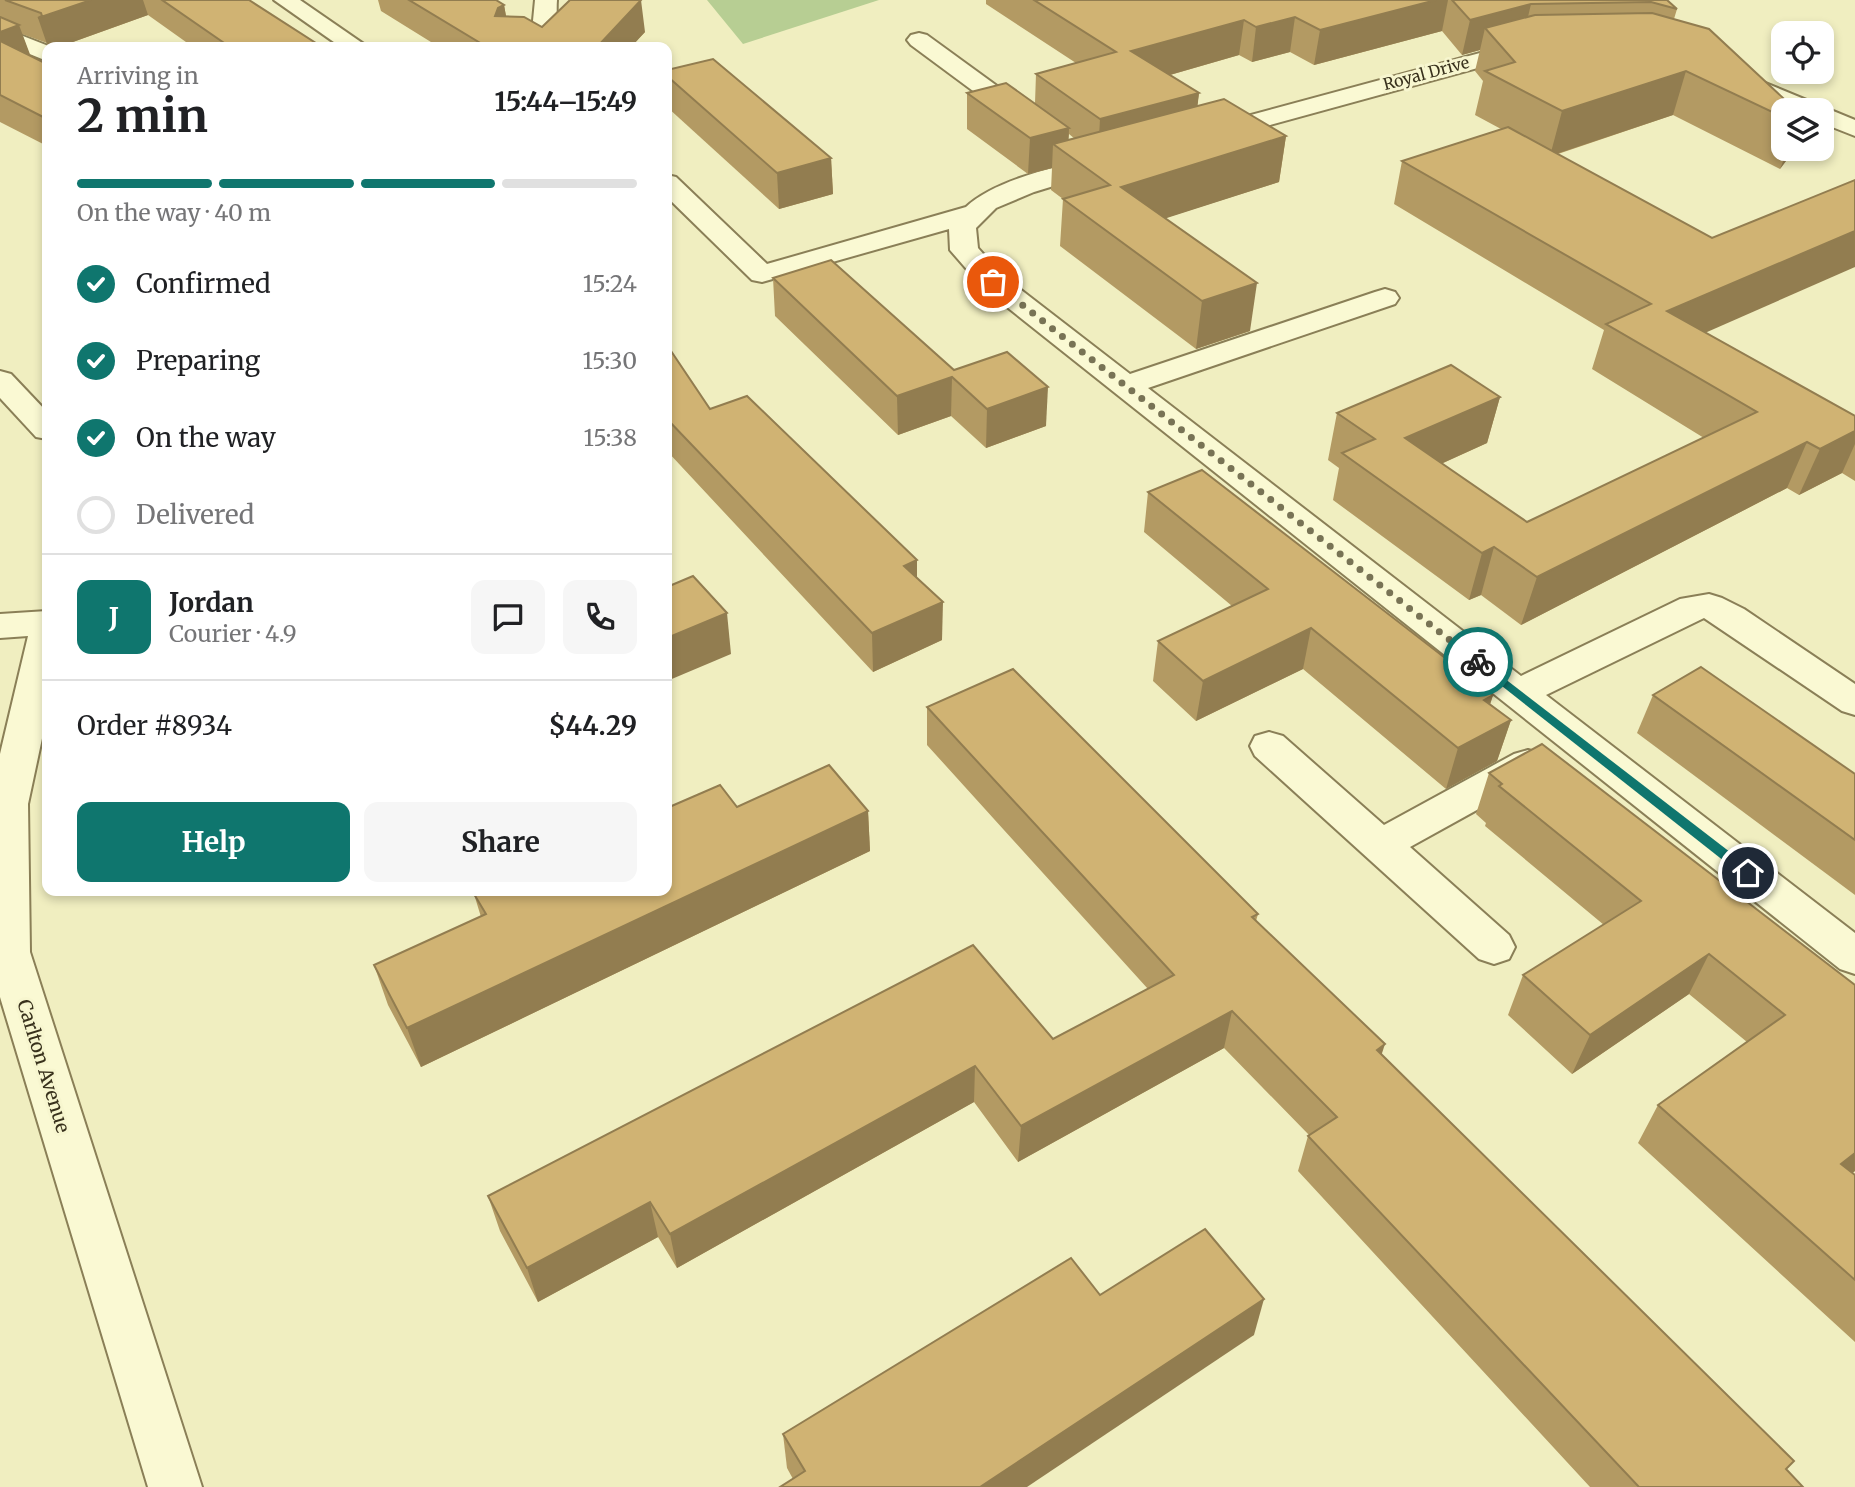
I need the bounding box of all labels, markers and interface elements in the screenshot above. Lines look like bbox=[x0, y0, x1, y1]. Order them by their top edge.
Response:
map controls bbox=[1771, 21, 1834, 161]
button: locate bbox=[1771, 21, 1834, 84]
street label: Royal Drive bbox=[1381, 52, 1471, 94]
text: Arriving in bbox=[77, 61, 199, 90]
text: 15:44–15:49 bbox=[495, 85, 637, 118]
text: 2 min bbox=[77, 87, 208, 145]
button: layers bbox=[1771, 98, 1834, 161]
text: On the way · 40 m bbox=[77, 198, 271, 227]
pin bbox=[963, 252, 1023, 312]
icon: bag bbox=[974, 263, 1012, 301]
icon: check bbox=[77, 265, 115, 303]
text: Confirmed bbox=[136, 267, 271, 300]
text: 15:24 bbox=[583, 269, 637, 298]
icon: check bbox=[77, 342, 115, 380]
text: Preparing bbox=[136, 344, 260, 377]
text: 15:30 bbox=[582, 346, 637, 375]
icon: check bbox=[77, 419, 115, 457]
text: On the way bbox=[136, 421, 276, 454]
text: 15:38 bbox=[584, 423, 637, 452]
text: Delivered bbox=[136, 498, 255, 531]
button: chat bbox=[471, 580, 545, 654]
button: phone bbox=[563, 580, 637, 654]
text: Jordan bbox=[169, 586, 254, 619]
text: J bbox=[109, 601, 119, 634]
text: Courier · 4.9 bbox=[169, 619, 297, 648]
courier bbox=[1443, 627, 1513, 697]
icon: bike bbox=[1459, 643, 1497, 681]
text: Order #8934 bbox=[77, 709, 232, 742]
text: $44.29 bbox=[548, 709, 637, 742]
button: Help bbox=[77, 802, 350, 882]
button: Share bbox=[364, 802, 637, 882]
pin bbox=[1718, 843, 1778, 903]
icon: home bbox=[1729, 854, 1767, 892]
street label: Carlton Avenue bbox=[12, 996, 76, 1136]

